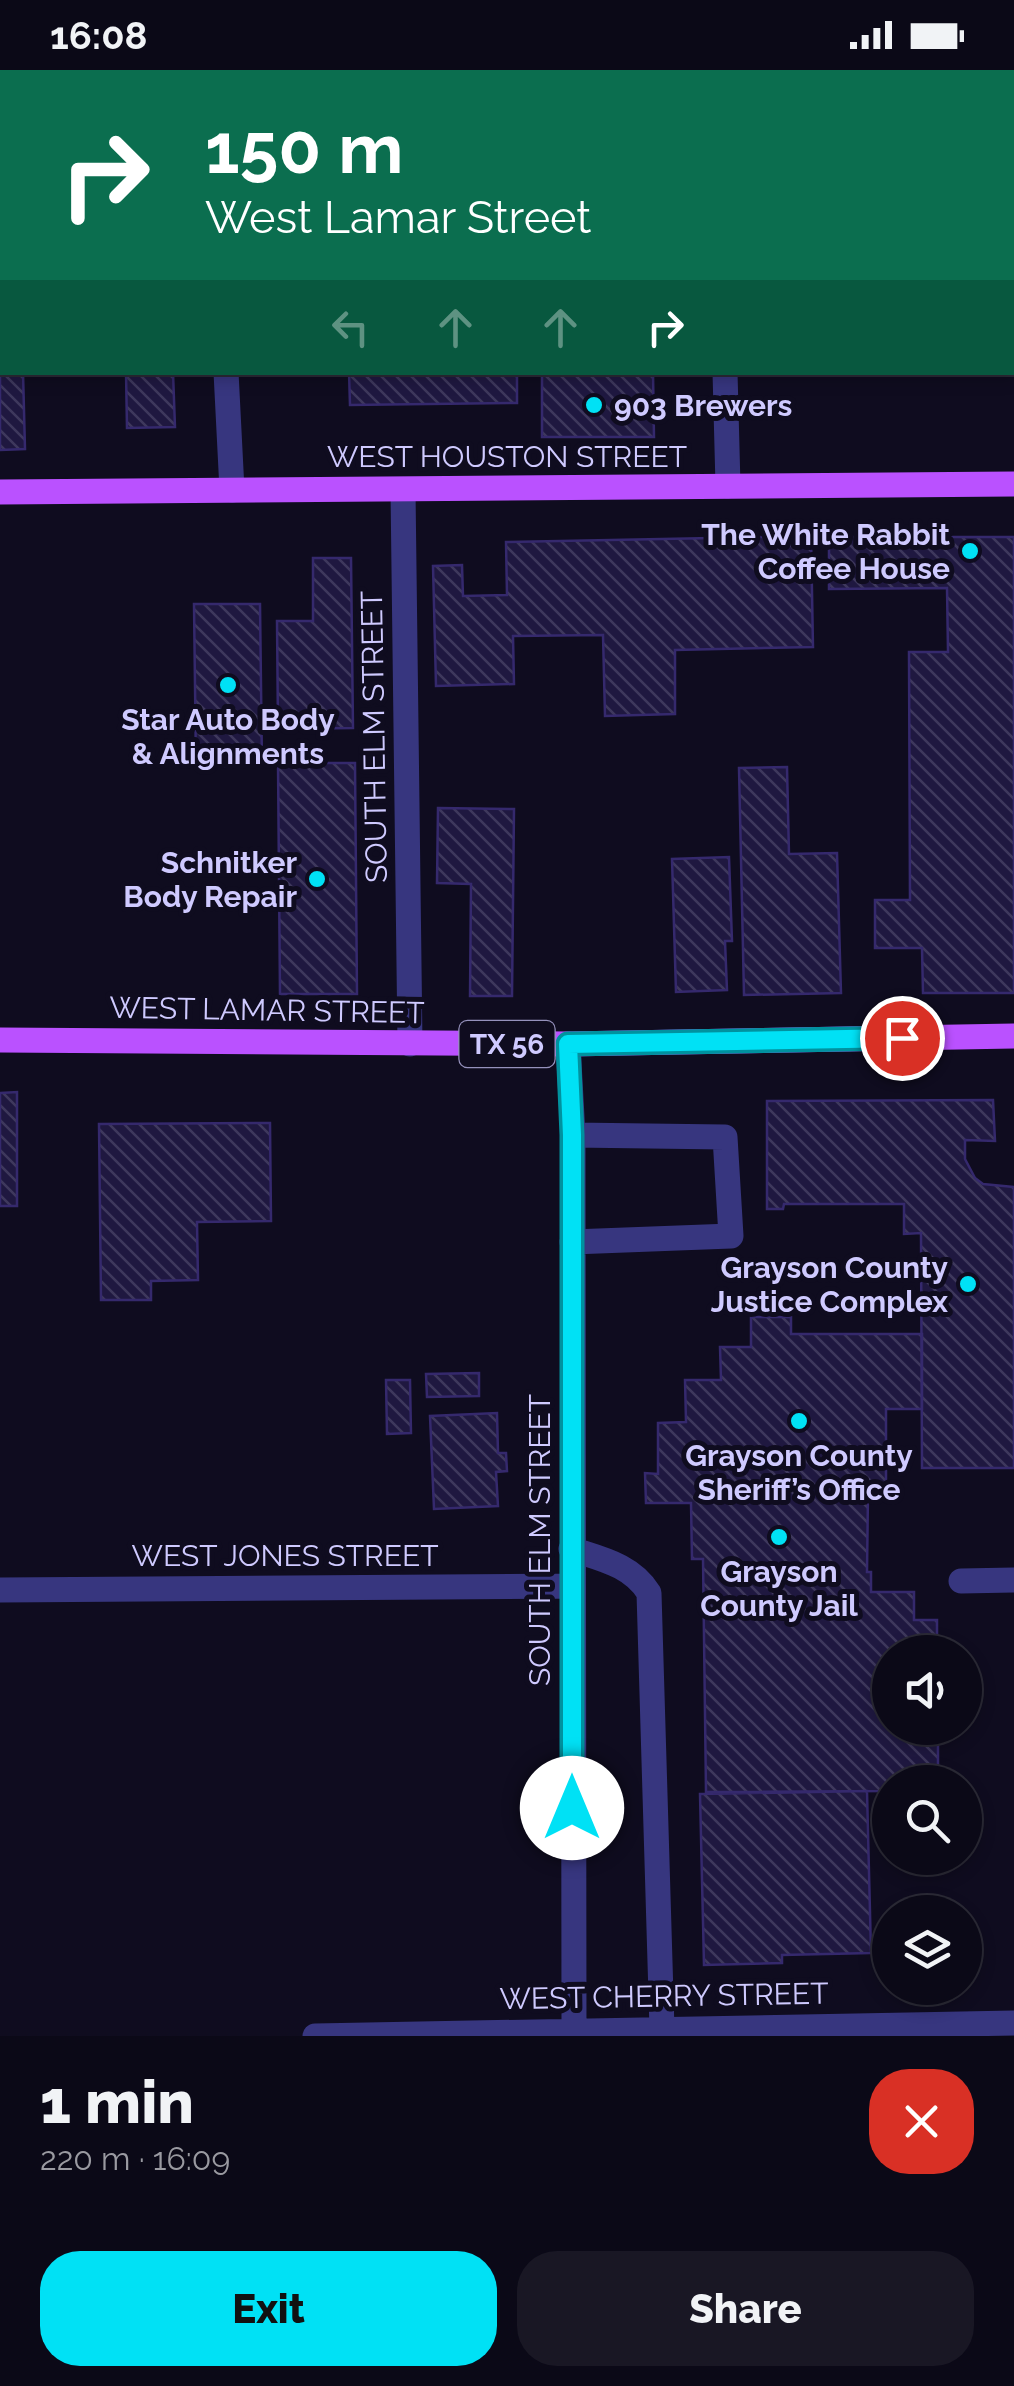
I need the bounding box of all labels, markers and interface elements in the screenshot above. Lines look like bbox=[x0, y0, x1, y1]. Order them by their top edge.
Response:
text: 16:08 bbox=[50, 13, 148, 58]
text: 150 m bbox=[205, 107, 403, 189]
icon: right bbox=[40, 110, 170, 240]
text: West Lamar Street bbox=[205, 191, 591, 244]
icon: left bbox=[323, 300, 378, 355]
icon: ahead bbox=[428, 300, 483, 355]
icon: ahead bbox=[533, 300, 588, 355]
icon: right bbox=[638, 300, 693, 355]
place label: 903 Brewers bbox=[614, 388, 792, 423]
marker: 903 Brewers bbox=[583, 394, 605, 416]
street label: WEST HOUSTON STREET bbox=[327, 439, 687, 474]
place label: The White Rabbit Coffee House bbox=[701, 517, 950, 586]
marker: The White Rabbit Coffee House bbox=[959, 540, 981, 562]
street label: SOUTH ELM STREET bbox=[354, 591, 394, 883]
marker: Star Auto Body & Alignments bbox=[217, 674, 239, 696]
place label: Star Auto Body & Alignments bbox=[121, 702, 335, 771]
place label: Schnitker Body Repair bbox=[123, 845, 297, 914]
marker: Schnitker Body Repair bbox=[306, 868, 328, 890]
street label: WEST LAMAR STREET bbox=[109, 990, 425, 1030]
pin bbox=[860, 996, 945, 1081]
icon: arrive bbox=[875, 1011, 930, 1066]
road number: TX 56 bbox=[460, 1021, 554, 1067]
place label: Grayson County Justice Complex bbox=[711, 1250, 948, 1319]
marker: Grayson County Justice Complex bbox=[957, 1273, 979, 1295]
street label: SOUTH ELM STREET bbox=[522, 1394, 557, 1686]
marker: Grayson County Sheriff’s Office bbox=[788, 1410, 810, 1432]
place label: Grayson County Sheriff’s Office bbox=[685, 1438, 913, 1507]
marker: Grayson County Jail bbox=[768, 1526, 790, 1548]
street label: WEST JONES STREET bbox=[132, 1538, 438, 1573]
place label: Grayson County Jail bbox=[700, 1554, 858, 1623]
map controls bbox=[872, 1635, 982, 2005]
button: sound bbox=[872, 1635, 982, 1745]
position arrow bbox=[520, 1756, 624, 1860]
button: search bbox=[872, 1765, 982, 1875]
button: layers bbox=[872, 1895, 982, 2005]
street label: WEST CHERRY STREET bbox=[499, 1976, 829, 2016]
text: 1 min bbox=[40, 2067, 194, 2137]
button: close bbox=[869, 2069, 974, 2174]
text: 220 m · 16:09 bbox=[40, 2140, 230, 2177]
button: Exit bbox=[40, 2251, 497, 2366]
button: Share bbox=[517, 2251, 974, 2366]

